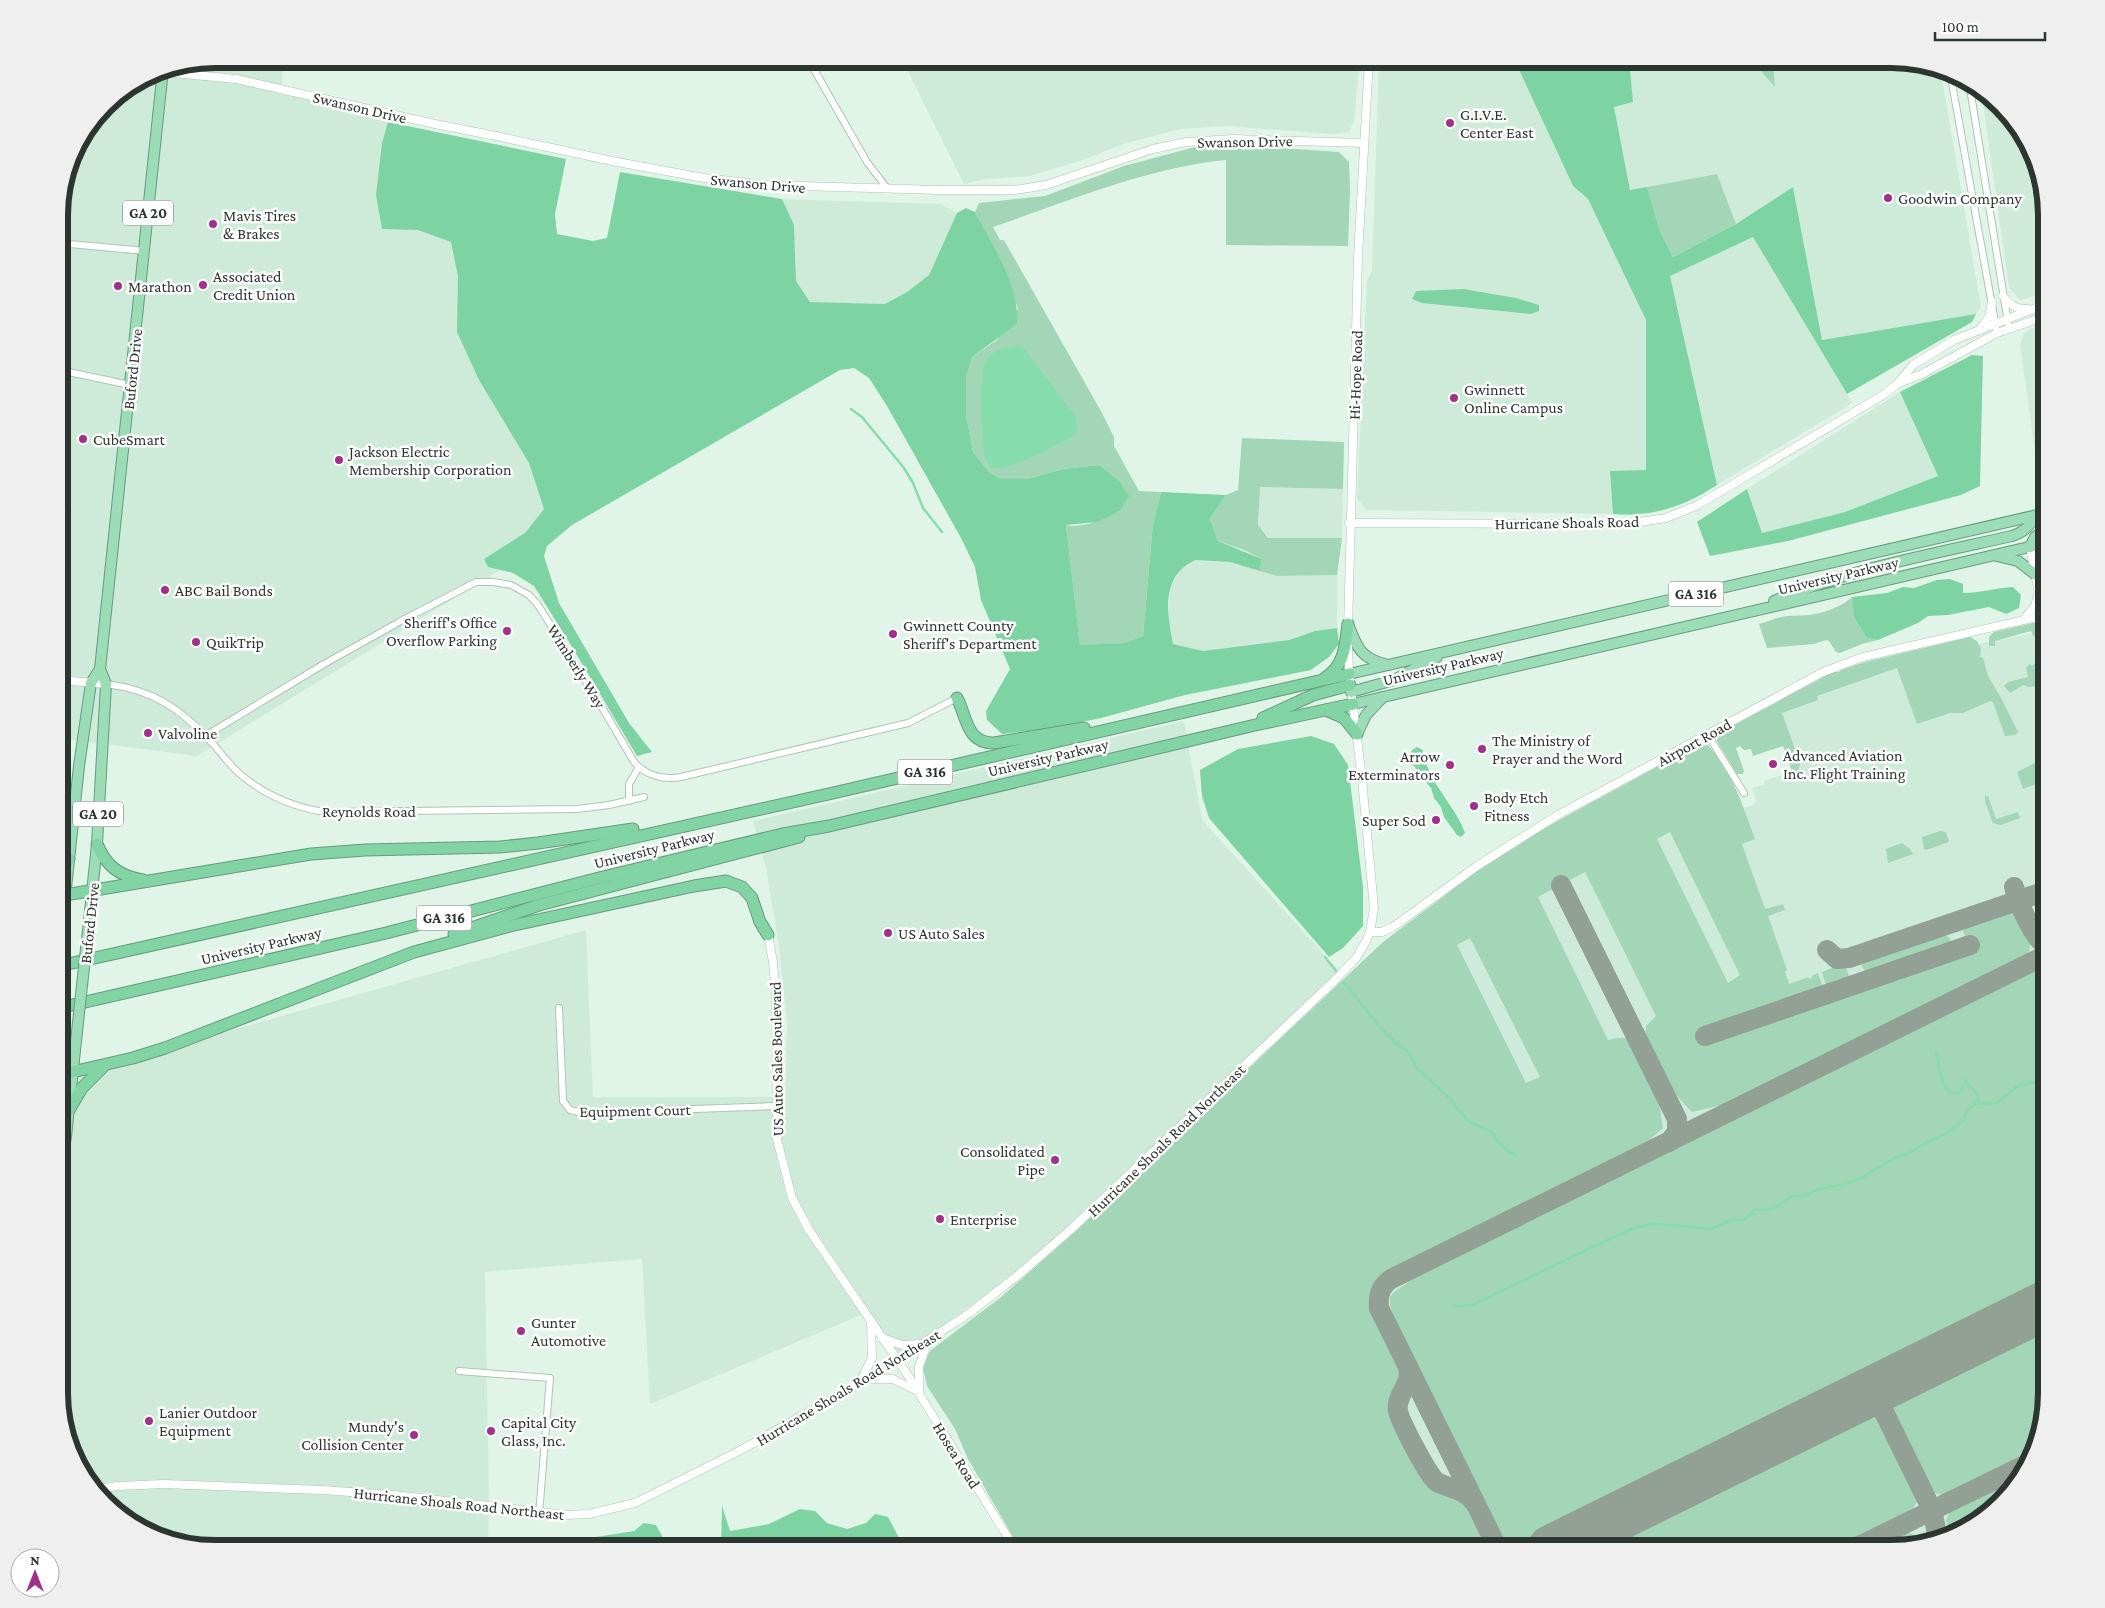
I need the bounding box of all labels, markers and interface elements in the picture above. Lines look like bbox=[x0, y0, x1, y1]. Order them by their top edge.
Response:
scale bar bbox=[1935, 10, 2045, 42]
text: 100 m bbox=[1942, 19, 1979, 35]
street label: Swanson Drive bbox=[311, 88, 408, 127]
place label: G.I.V.E. Center East bbox=[1460, 106, 1534, 141]
marker: G.I.V.E. Center East bbox=[1444, 117, 1456, 129]
street label: Swanson Drive bbox=[1197, 132, 1293, 151]
street label: Swanson Drive bbox=[710, 171, 806, 196]
place label: Goodwin Company bbox=[1898, 190, 2023, 208]
marker: Goodwin Company bbox=[1882, 192, 1894, 204]
road number: GA 20 bbox=[123, 200, 173, 226]
place label: Mavis Tires & Brakes bbox=[223, 207, 296, 242]
marker: Mavis Tires & Brakes bbox=[207, 218, 219, 230]
place label: Associated Credit Union bbox=[213, 268, 296, 303]
place label: Marathon bbox=[128, 278, 192, 295]
marker: Associated Credit Union bbox=[197, 279, 209, 291]
marker: Marathon bbox=[112, 280, 124, 292]
street label: Buford Drive bbox=[120, 328, 145, 410]
street label: Hi-Hope Road bbox=[1345, 329, 1367, 420]
place label: Gwinnett Online Campus bbox=[1464, 381, 1563, 417]
marker: Gwinnett Online Campus bbox=[1448, 392, 1460, 404]
place label: CubeSmart bbox=[93, 431, 166, 448]
marker: CubeSmart bbox=[77, 433, 89, 445]
place label: Jackson Electric Membership Corporation bbox=[347, 443, 512, 479]
marker: Jackson Electric Membership Corporation bbox=[333, 454, 345, 466]
street label: Hurricane Shoals Road bbox=[1495, 513, 1640, 532]
street label: University Parkway bbox=[1776, 553, 1901, 599]
place label: ABC Bail Bonds bbox=[175, 582, 273, 599]
road number: GA 316 bbox=[1668, 582, 1724, 606]
marker: ABC Bail Bonds bbox=[159, 584, 171, 596]
place label: Sheriff's Office Overflow Parking bbox=[386, 614, 497, 650]
place label: Gwinnett County Sheriff's Department bbox=[903, 617, 1037, 653]
street label: Wimberly Way bbox=[543, 621, 609, 712]
marker: Sheriff's Office Overflow Parking bbox=[501, 625, 513, 637]
marker: Gwinnett County Sheriff's Department bbox=[887, 628, 899, 640]
place label: QuikTrip bbox=[206, 634, 264, 652]
marker: QuikTrip bbox=[190, 636, 202, 648]
street label: University Parkway bbox=[1381, 644, 1506, 690]
street label: Airport Road bbox=[1654, 715, 1735, 771]
place label: Valvoline bbox=[158, 725, 217, 742]
marker: Valvoline bbox=[142, 727, 154, 739]
place label: The Ministry of Prayer and the Word bbox=[1492, 732, 1623, 768]
street label: University Parkway bbox=[986, 735, 1111, 781]
marker: The Ministry of Prayer and the Word bbox=[1476, 743, 1488, 755]
place label: Advanced Aviation Inc. Flight Training bbox=[1783, 747, 1906, 783]
place label: Arrow Exterminators bbox=[1348, 748, 1440, 783]
marker: Advanced Aviation Inc. Flight Training bbox=[1767, 758, 1779, 770]
marker: Arrow Exterminators bbox=[1444, 759, 1456, 771]
road number: GA 316 bbox=[898, 760, 952, 784]
place label: Body Etch Fitness bbox=[1484, 789, 1549, 824]
marker: Body Etch Fitness bbox=[1468, 800, 1480, 812]
road number: GA 20 bbox=[73, 802, 123, 826]
street label: Reynolds Road bbox=[322, 803, 417, 821]
place label: Super Sod bbox=[1362, 812, 1427, 830]
marker: Super Sod bbox=[1430, 814, 1442, 826]
street label: University Parkway bbox=[592, 825, 717, 873]
street label: Buford Drive bbox=[77, 882, 102, 964]
road number: GA 316 bbox=[416, 906, 472, 930]
street label: University Parkway bbox=[199, 923, 324, 969]
place label: US Auto Sales bbox=[898, 925, 985, 942]
marker: US Auto Sales bbox=[882, 927, 894, 939]
street label: US Auto Sales Boulevard bbox=[767, 981, 786, 1136]
street label: Hurricane Shoals Road Northeast bbox=[1084, 1060, 1249, 1220]
street label: Equipment Court bbox=[579, 1101, 692, 1121]
place label: Consolidated Pipe bbox=[960, 1143, 1046, 1179]
marker: Consolidated Pipe bbox=[1049, 1154, 1061, 1166]
place label: Enterprise bbox=[950, 1211, 1017, 1229]
marker: Enterprise bbox=[934, 1213, 946, 1225]
place label: Gunter Automotive bbox=[531, 1314, 606, 1349]
marker: Gunter Automotive bbox=[515, 1325, 527, 1337]
street label: Hurricane Shoals Road Northeast bbox=[753, 1325, 944, 1449]
place label: Lanier Outdoor Equipment bbox=[159, 1404, 258, 1440]
place label: Capital City Glass, Inc. bbox=[501, 1414, 577, 1449]
marker: Lanier Outdoor Equipment bbox=[143, 1415, 155, 1427]
place label: Mundy's Collision Center bbox=[301, 1418, 404, 1453]
street label: Hosea Road bbox=[930, 1419, 984, 1492]
marker: Capital City Glass, Inc. bbox=[485, 1425, 497, 1437]
marker: Mundy's Collision Center bbox=[408, 1429, 420, 1441]
street label: Hurricane Shoals Road Northeast bbox=[353, 1484, 566, 1523]
north arrow bbox=[10, 1548, 60, 1598]
text: N bbox=[30, 1552, 40, 1568]

